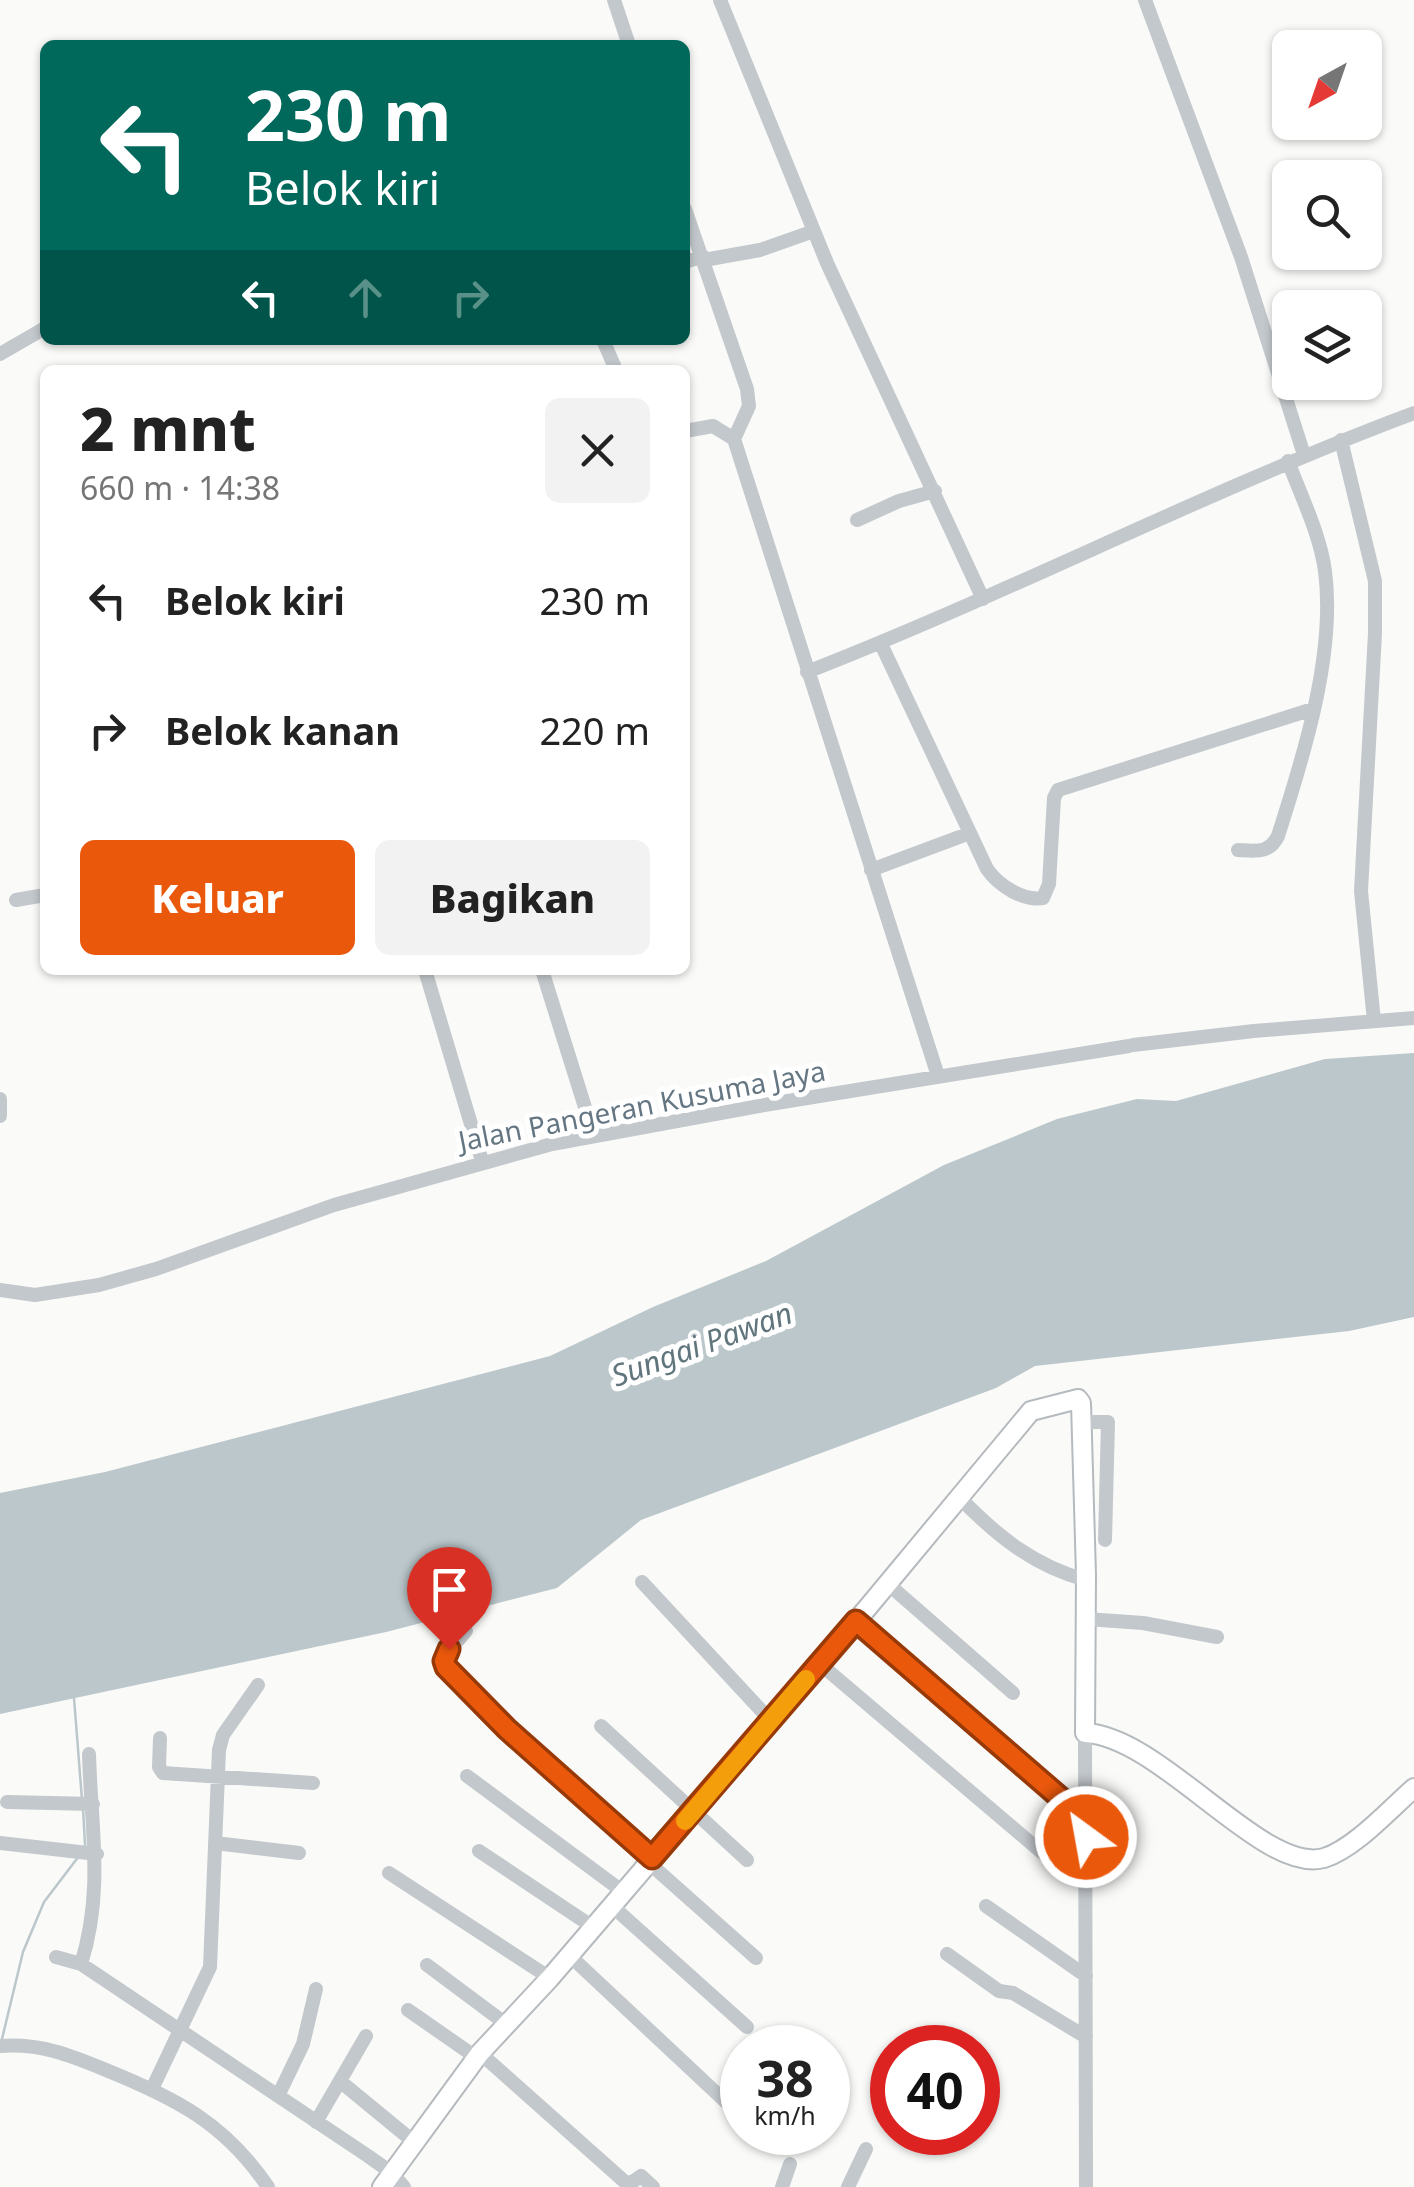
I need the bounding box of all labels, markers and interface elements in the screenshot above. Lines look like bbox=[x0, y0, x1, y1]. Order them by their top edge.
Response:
north arrow bbox=[1272, 30, 1382, 140]
map controls bbox=[1272, 30, 1382, 400]
text: 230 m bbox=[245, 66, 452, 162]
icon: left bbox=[80, 80, 210, 210]
text: Belok kiri bbox=[245, 157, 440, 218]
button: search bbox=[1272, 160, 1382, 270]
icon: left bbox=[233, 270, 288, 325]
icon: ahead bbox=[338, 270, 393, 325]
icon: right bbox=[443, 270, 498, 325]
button: layers bbox=[1272, 290, 1382, 400]
text: 2 mnt bbox=[80, 387, 256, 469]
button: close bbox=[545, 398, 650, 503]
text: 660 m · 14:38 bbox=[80, 466, 280, 509]
icon: left bbox=[80, 573, 135, 628]
text: Belok kiri bbox=[165, 574, 345, 626]
text: 230 m bbox=[539, 574, 650, 626]
icon: right bbox=[80, 703, 135, 758]
text: Belok kanan bbox=[165, 704, 400, 756]
text: 220 m bbox=[539, 704, 650, 756]
button: Keluar bbox=[80, 840, 355, 955]
button: Bagikan bbox=[375, 840, 650, 955]
street label: Jalan Pangeran Kusuma Jaya bbox=[452, 1051, 829, 1160]
water label: Sungai Pawan bbox=[605, 1292, 798, 1395]
pin bbox=[407, 1547, 492, 1650]
icon: arrive bbox=[422, 1562, 477, 1617]
position arrow bbox=[1034, 1785, 1138, 1889]
speed limit sign: 40 bbox=[870, 2025, 1000, 2155]
text: 38 bbox=[756, 2044, 814, 2112]
text: km/h bbox=[754, 2098, 816, 2132]

